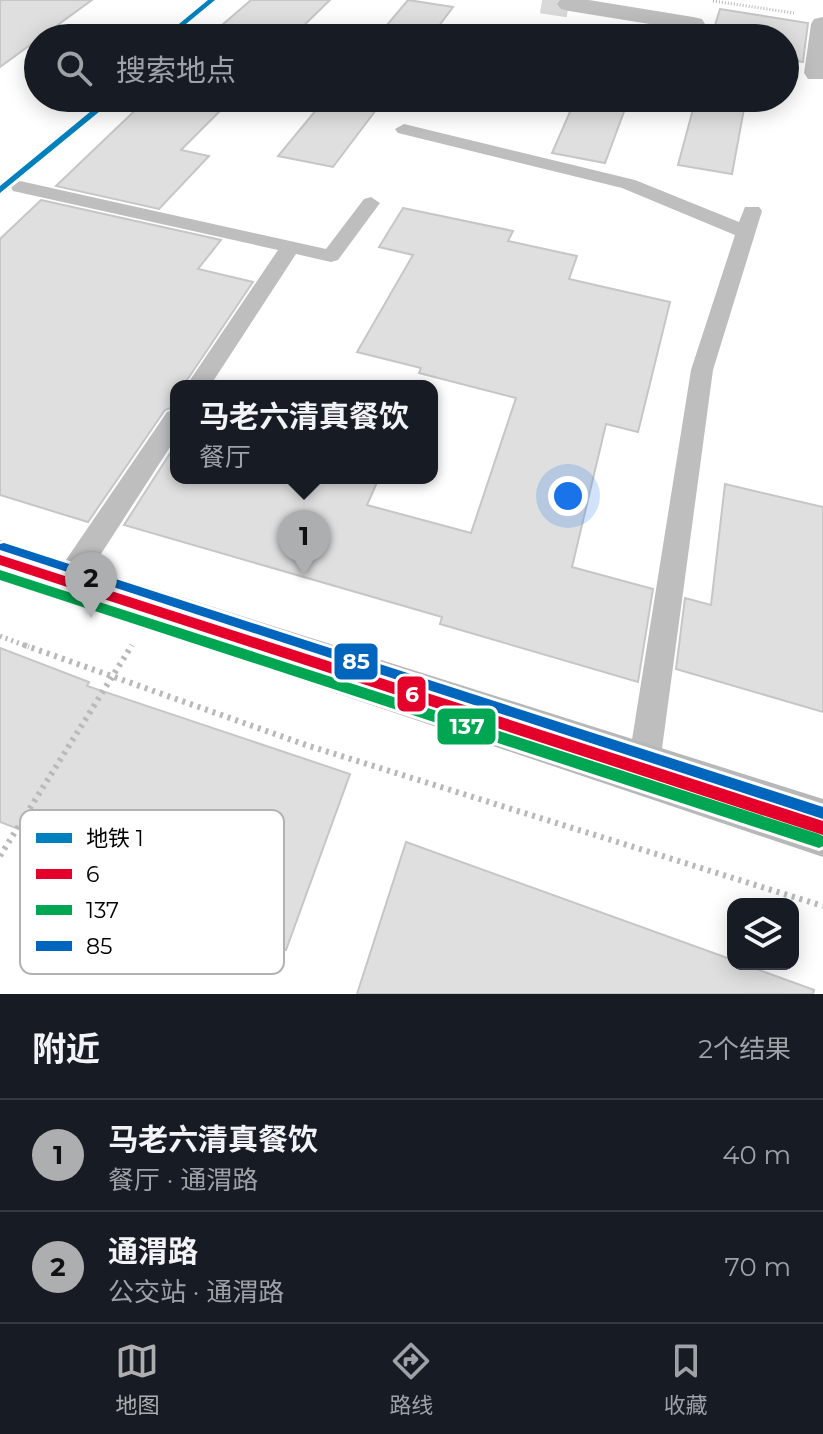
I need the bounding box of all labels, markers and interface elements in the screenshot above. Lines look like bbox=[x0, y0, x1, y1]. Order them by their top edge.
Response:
search box bbox=[24, 24, 799, 112]
icon: search bbox=[52, 46, 96, 90]
text: 搜索地点 bbox=[116, 52, 236, 89]
popup bbox=[170, 380, 438, 484]
text: 马老六清真餐饮 bbox=[199, 398, 409, 435]
text: 餐厅 bbox=[199, 441, 251, 473]
your location bbox=[548, 476, 588, 516]
pin: 1 bbox=[278, 510, 330, 576]
pin: 2 bbox=[65, 552, 117, 618]
line badge: 85 bbox=[333, 642, 379, 681]
text: 85 bbox=[342, 648, 370, 675]
line badge: 6 bbox=[396, 675, 427, 713]
text: 6 bbox=[405, 681, 419, 708]
line badge: 137 bbox=[436, 707, 497, 746]
text: 137 bbox=[449, 713, 485, 740]
legend bbox=[20, 810, 284, 974]
text: 地铁 1 bbox=[86, 825, 144, 852]
text: 6 bbox=[86, 861, 99, 888]
text: 137 bbox=[86, 897, 119, 924]
map controls bbox=[727, 898, 799, 970]
button: layers bbox=[727, 898, 799, 970]
text: 85 bbox=[86, 933, 113, 960]
text: 附近 bbox=[32, 1028, 100, 1070]
text: 2个结果 bbox=[698, 1033, 791, 1065]
text: 马老六清真餐饮 bbox=[108, 1121, 318, 1158]
text: 1 bbox=[53, 1139, 63, 1171]
text: 40 m bbox=[722, 1139, 791, 1171]
text: 餐厅 · 通渭路 bbox=[108, 1164, 258, 1196]
text: 通渭路 bbox=[108, 1233, 198, 1270]
text: 2 bbox=[50, 1251, 66, 1283]
text: 70 m bbox=[725, 1251, 791, 1283]
text: 公交站 · 通渭路 bbox=[108, 1276, 284, 1308]
tab: 地图 bbox=[115, 1339, 159, 1419]
tab: 路线 bbox=[389, 1339, 434, 1419]
tab: 收藏 bbox=[664, 1339, 708, 1419]

